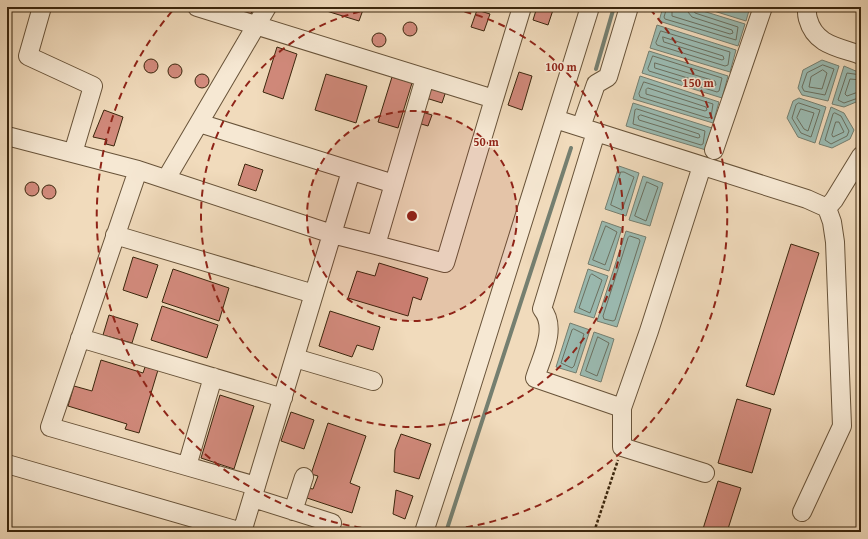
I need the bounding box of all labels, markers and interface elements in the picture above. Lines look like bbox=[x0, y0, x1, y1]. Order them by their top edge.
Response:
text: 100 m bbox=[545, 58, 578, 75]
text: 150 m bbox=[682, 74, 715, 91]
text: 50 m bbox=[473, 133, 499, 150]
centre of rings bbox=[405, 209, 419, 223]

